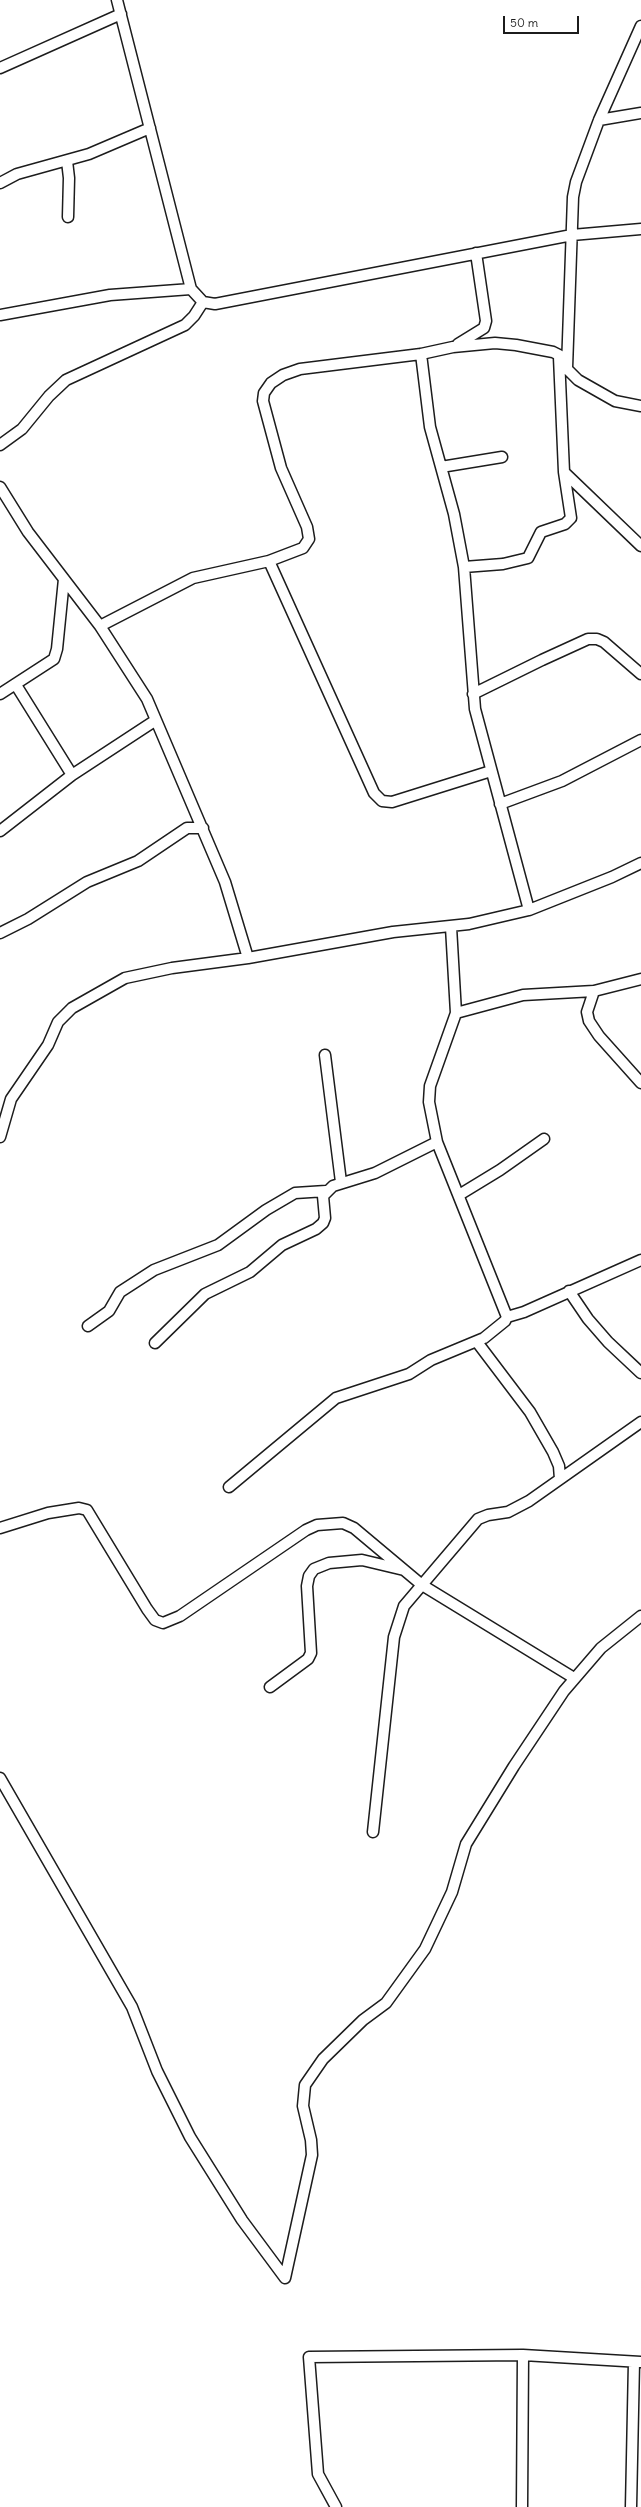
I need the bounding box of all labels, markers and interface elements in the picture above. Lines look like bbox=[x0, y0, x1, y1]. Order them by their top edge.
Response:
scale bar bbox=[505, 8, 581, 34]
text: 50 m bbox=[510, 15, 538, 30]

